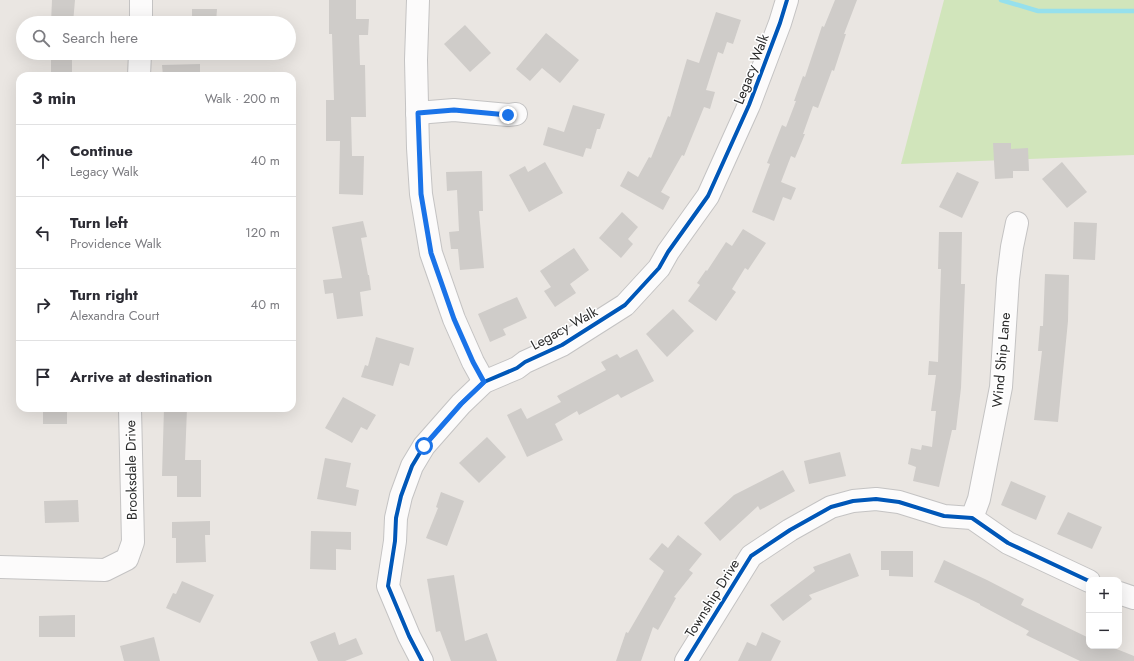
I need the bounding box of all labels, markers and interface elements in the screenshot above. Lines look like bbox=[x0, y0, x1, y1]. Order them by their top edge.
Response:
search box bbox=[16, 16, 296, 60]
icon: search bbox=[30, 27, 52, 49]
text: Search here bbox=[62, 27, 138, 49]
street label: Legacy Walk bbox=[728, 30, 774, 107]
text: 3 min bbox=[32, 86, 76, 110]
text: Walk · 200 m bbox=[205, 89, 280, 108]
route end bbox=[499, 106, 517, 124]
text: Continue bbox=[70, 140, 133, 162]
icon: ahead bbox=[32, 150, 54, 172]
text: 40 m bbox=[251, 151, 280, 170]
text: Legacy Walk bbox=[70, 162, 139, 181]
text: Turn left bbox=[70, 212, 128, 234]
icon: left bbox=[32, 222, 54, 244]
text: 120 m bbox=[245, 223, 280, 242]
text: Providence Walk bbox=[70, 234, 161, 253]
text: Turn right bbox=[70, 284, 138, 306]
icon: right bbox=[32, 294, 54, 316]
text: 40 m bbox=[251, 295, 280, 314]
street label: Legacy Walk bbox=[527, 301, 602, 355]
text: Alexandra Court bbox=[70, 306, 159, 325]
street label: Wind Ship Lane bbox=[987, 312, 1015, 408]
icon: arrive bbox=[32, 366, 54, 388]
text: Arrive at destination bbox=[70, 366, 212, 388]
street label: Brooksdale Drive bbox=[120, 420, 142, 520]
route start bbox=[415, 437, 433, 455]
street label: Township Drive bbox=[680, 555, 744, 641]
map controls bbox=[1086, 577, 1122, 649]
button: + bbox=[1086, 577, 1122, 613]
button: − bbox=[1086, 613, 1122, 649]

